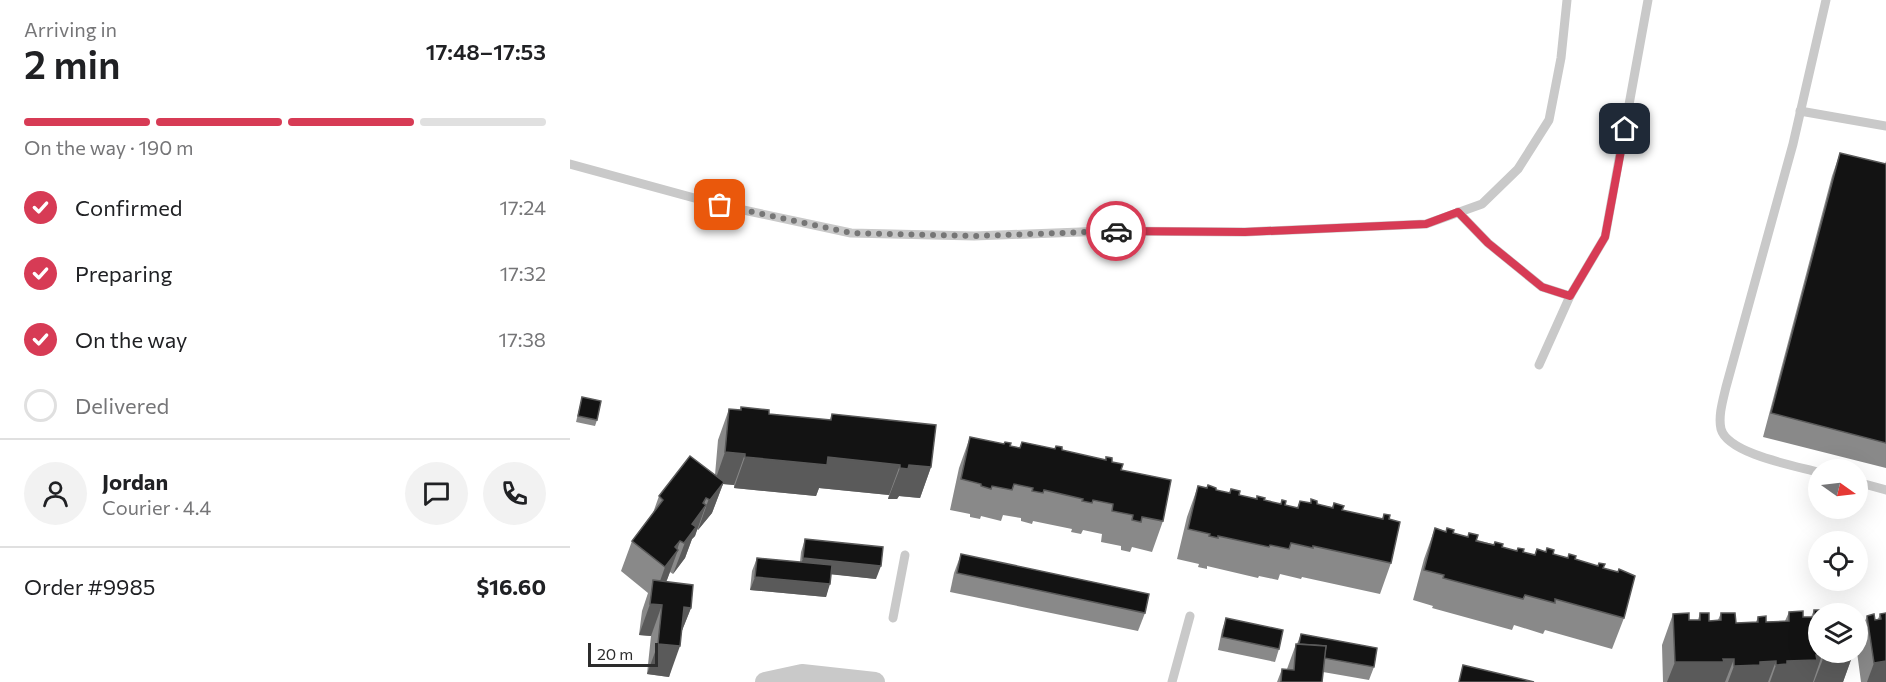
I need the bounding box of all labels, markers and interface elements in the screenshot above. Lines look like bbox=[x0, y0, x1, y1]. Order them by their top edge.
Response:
text: Arriving in bbox=[24, 17, 117, 41]
text: 17:48–17:53 bbox=[426, 38, 546, 65]
text: 2 min bbox=[24, 39, 121, 87]
pin bbox=[1599, 103, 1650, 154]
icon: home bbox=[1608, 112, 1641, 145]
text: On the way · 190 m bbox=[24, 135, 193, 159]
pin bbox=[694, 179, 745, 230]
icon: bag bbox=[703, 188, 736, 221]
icon: check bbox=[24, 191, 57, 224]
text: Confirmed bbox=[75, 194, 182, 221]
text: 17:24 bbox=[499, 195, 546, 219]
courier bbox=[1086, 201, 1146, 261]
icon: car bbox=[1100, 215, 1133, 248]
icon: check bbox=[24, 257, 57, 290]
text: Preparing bbox=[75, 260, 172, 287]
text: 17:32 bbox=[500, 261, 546, 285]
icon: check bbox=[24, 323, 57, 356]
text: On the way bbox=[75, 326, 187, 353]
text: 17:38 bbox=[499, 327, 546, 351]
text: Delivered bbox=[75, 392, 169, 419]
north arrow bbox=[1808, 459, 1868, 519]
map controls bbox=[1808, 459, 1868, 663]
button: person bbox=[24, 462, 87, 525]
button: chat bbox=[405, 462, 468, 525]
button: phone bbox=[483, 462, 546, 525]
text: Jordan bbox=[102, 468, 168, 495]
text: Courier · 4.4 bbox=[102, 495, 211, 519]
button: locate bbox=[1808, 531, 1868, 591]
text: Order #9985 bbox=[24, 573, 155, 600]
text: $16.60 bbox=[476, 573, 546, 600]
button: layers bbox=[1808, 603, 1868, 663]
scale bar bbox=[588, 640, 658, 668]
text: 20 m bbox=[597, 644, 633, 663]

